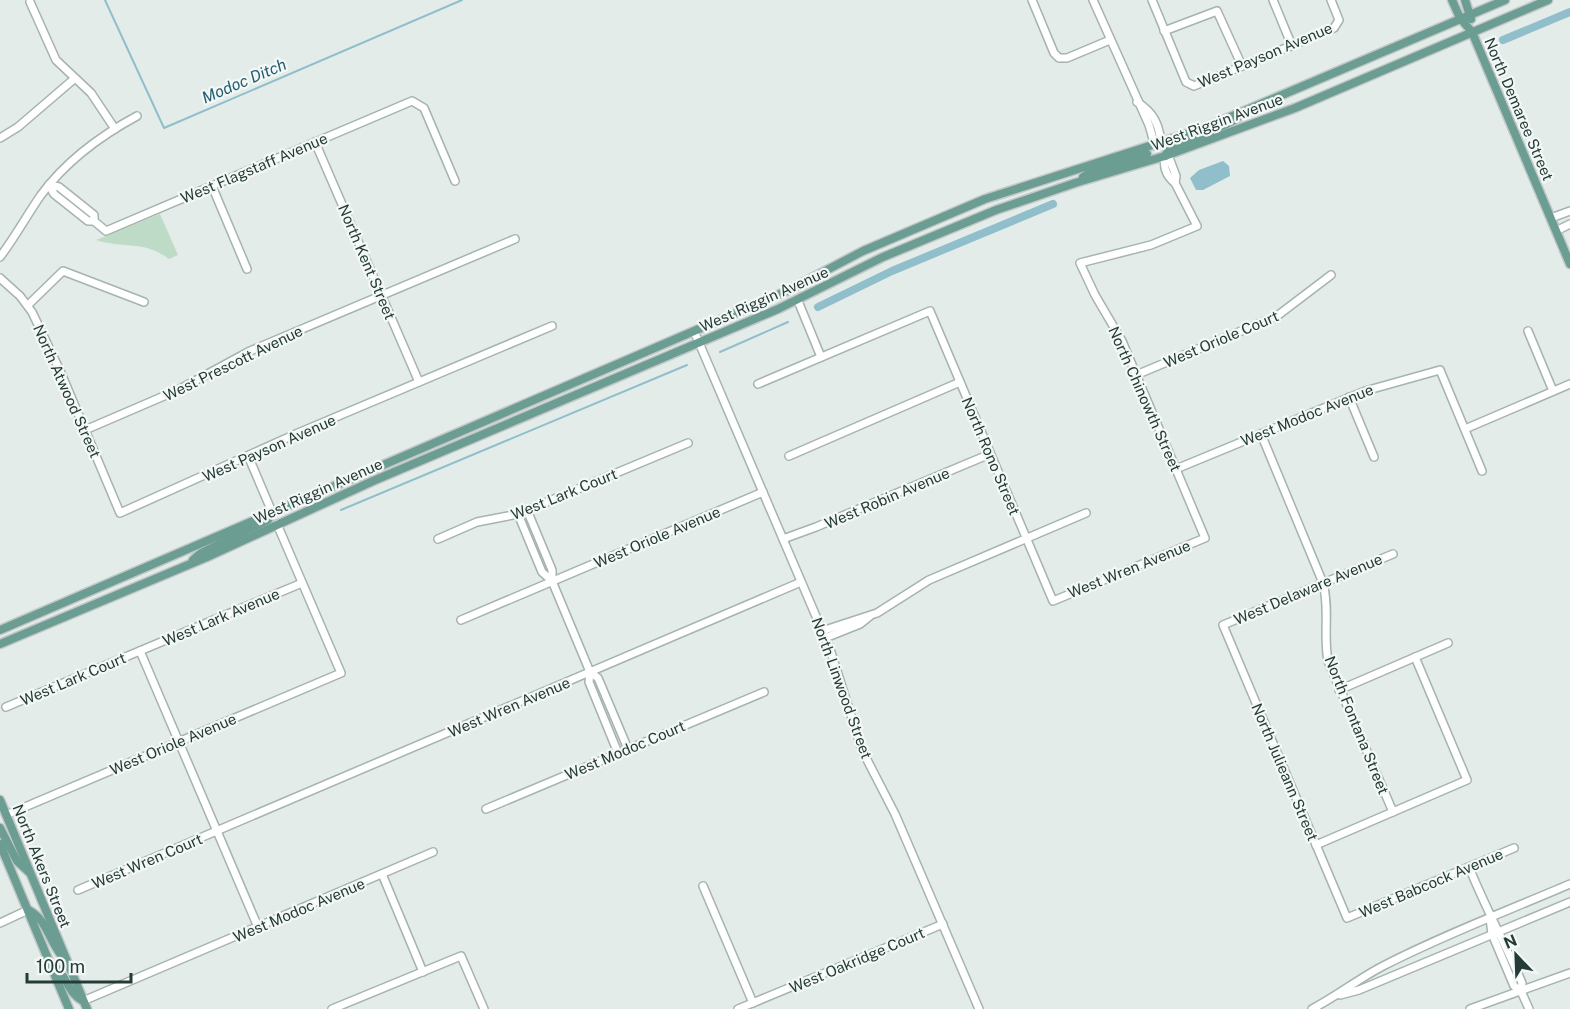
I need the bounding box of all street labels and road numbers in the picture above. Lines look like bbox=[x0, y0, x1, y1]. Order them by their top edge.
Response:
street label: West Payson Avenue bbox=[1195, 19, 1335, 91]
street label: North Demaree Street bbox=[1481, 35, 1557, 183]
street label: West Riggin Avenue bbox=[1149, 90, 1285, 154]
street label: West Flagstaff Avenue bbox=[178, 129, 330, 207]
street label: North Kent Street bbox=[335, 202, 399, 322]
street label: West Riggin Avenue bbox=[697, 263, 831, 335]
street label: West Oriole Court bbox=[1161, 307, 1281, 371]
street label: North Atwood Street bbox=[30, 322, 104, 460]
street label: West Prescott Avenue bbox=[161, 322, 305, 404]
street label: North Chinowth Street bbox=[1105, 324, 1185, 474]
street label: West Modoc Avenue bbox=[1238, 381, 1376, 449]
street label: North Rono Street bbox=[958, 395, 1024, 518]
street label: West Payson Avenue bbox=[200, 411, 338, 485]
street label: West Riggin Avenue bbox=[251, 455, 385, 527]
street label: West Robin Avenue bbox=[822, 464, 952, 532]
street label: West Lark Court bbox=[509, 465, 620, 523]
street label: West Oriole Avenue bbox=[591, 503, 723, 571]
street label: West Wren Avenue bbox=[1065, 537, 1193, 601]
street label: West Delaware Avenue bbox=[1231, 550, 1385, 628]
street label: West Lark Avenue bbox=[160, 585, 282, 649]
street label: North Linwood Street bbox=[808, 615, 876, 761]
street label: West Lark Court bbox=[18, 649, 128, 709]
street label: North Fontana Street bbox=[1322, 653, 1393, 797]
street label: West Wren Avenue bbox=[445, 674, 573, 740]
street label: North Julieann Street bbox=[1248, 701, 1322, 843]
street label: West Oriole Avenue bbox=[107, 710, 239, 778]
street label: West Modoc Court bbox=[562, 717, 688, 783]
street label: North Akers Street bbox=[9, 802, 75, 930]
street label: West Wren Court bbox=[89, 830, 205, 892]
street label: West Babcock Avenue bbox=[1357, 845, 1505, 921]
street label: West Modoc Avenue bbox=[231, 875, 367, 945]
street label: West Oakridge Court bbox=[787, 924, 927, 996]

